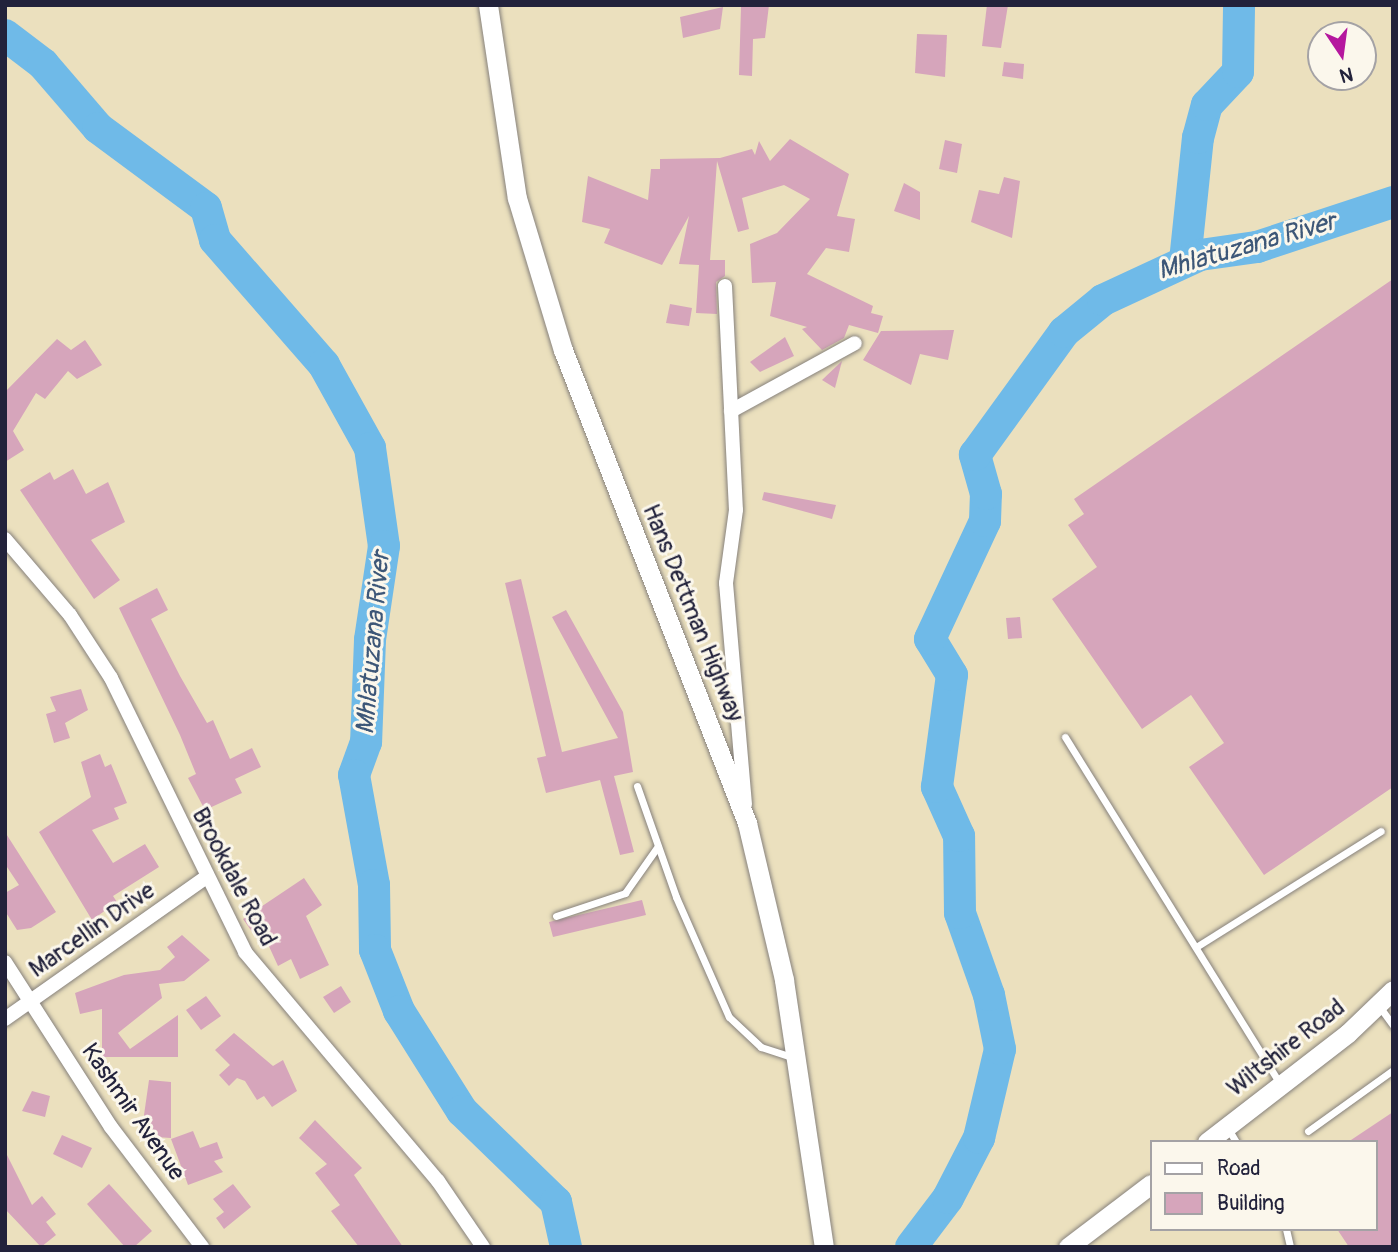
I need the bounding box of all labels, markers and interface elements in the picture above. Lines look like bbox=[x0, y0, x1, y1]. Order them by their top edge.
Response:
north arrow bbox=[1307, 21, 1377, 91]
text: N bbox=[1337, 61, 1355, 88]
water label: Mhlatuzana River bbox=[1154, 207, 1340, 287]
street label: Hans Dettman Highway bbox=[636, 500, 750, 726]
water label: Mhlatuzana River bbox=[350, 550, 398, 736]
street label: Brookdale Road bbox=[185, 803, 283, 951]
street label: Marcellin Drive bbox=[24, 876, 160, 984]
street label: Wiltshire Road bbox=[1221, 993, 1351, 1103]
street label: Kashmir Avenue bbox=[75, 1038, 191, 1186]
legend bbox=[1150, 1140, 1377, 1231]
text: Road bbox=[1217, 1155, 1261, 1182]
text: Building bbox=[1217, 1190, 1284, 1217]

